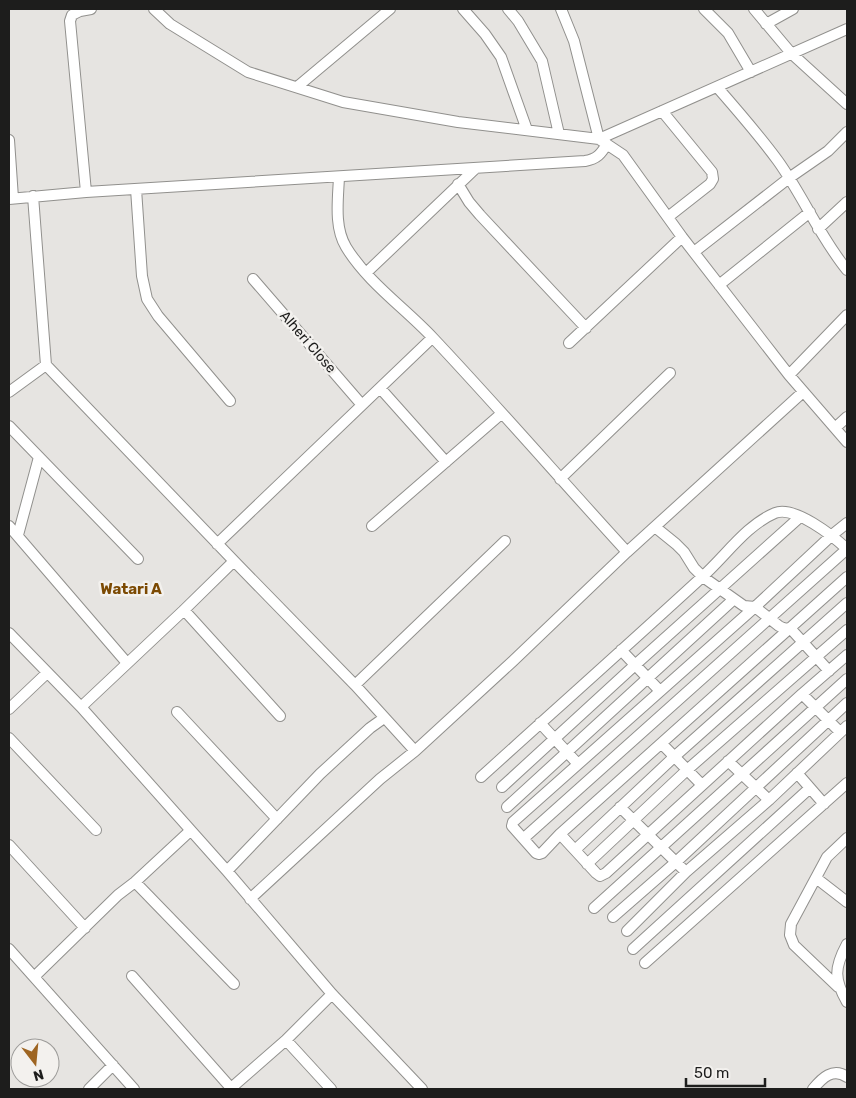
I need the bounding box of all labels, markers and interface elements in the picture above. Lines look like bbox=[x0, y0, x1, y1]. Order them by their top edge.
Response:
street label: Alheri Close bbox=[276, 307, 340, 377]
district label: Watari A bbox=[100, 580, 162, 598]
north arrow bbox=[10, 1038, 60, 1088]
scale bar bbox=[686, 1056, 765, 1088]
text: 50 m bbox=[694, 1064, 729, 1082]
text: N bbox=[31, 1065, 46, 1085]

